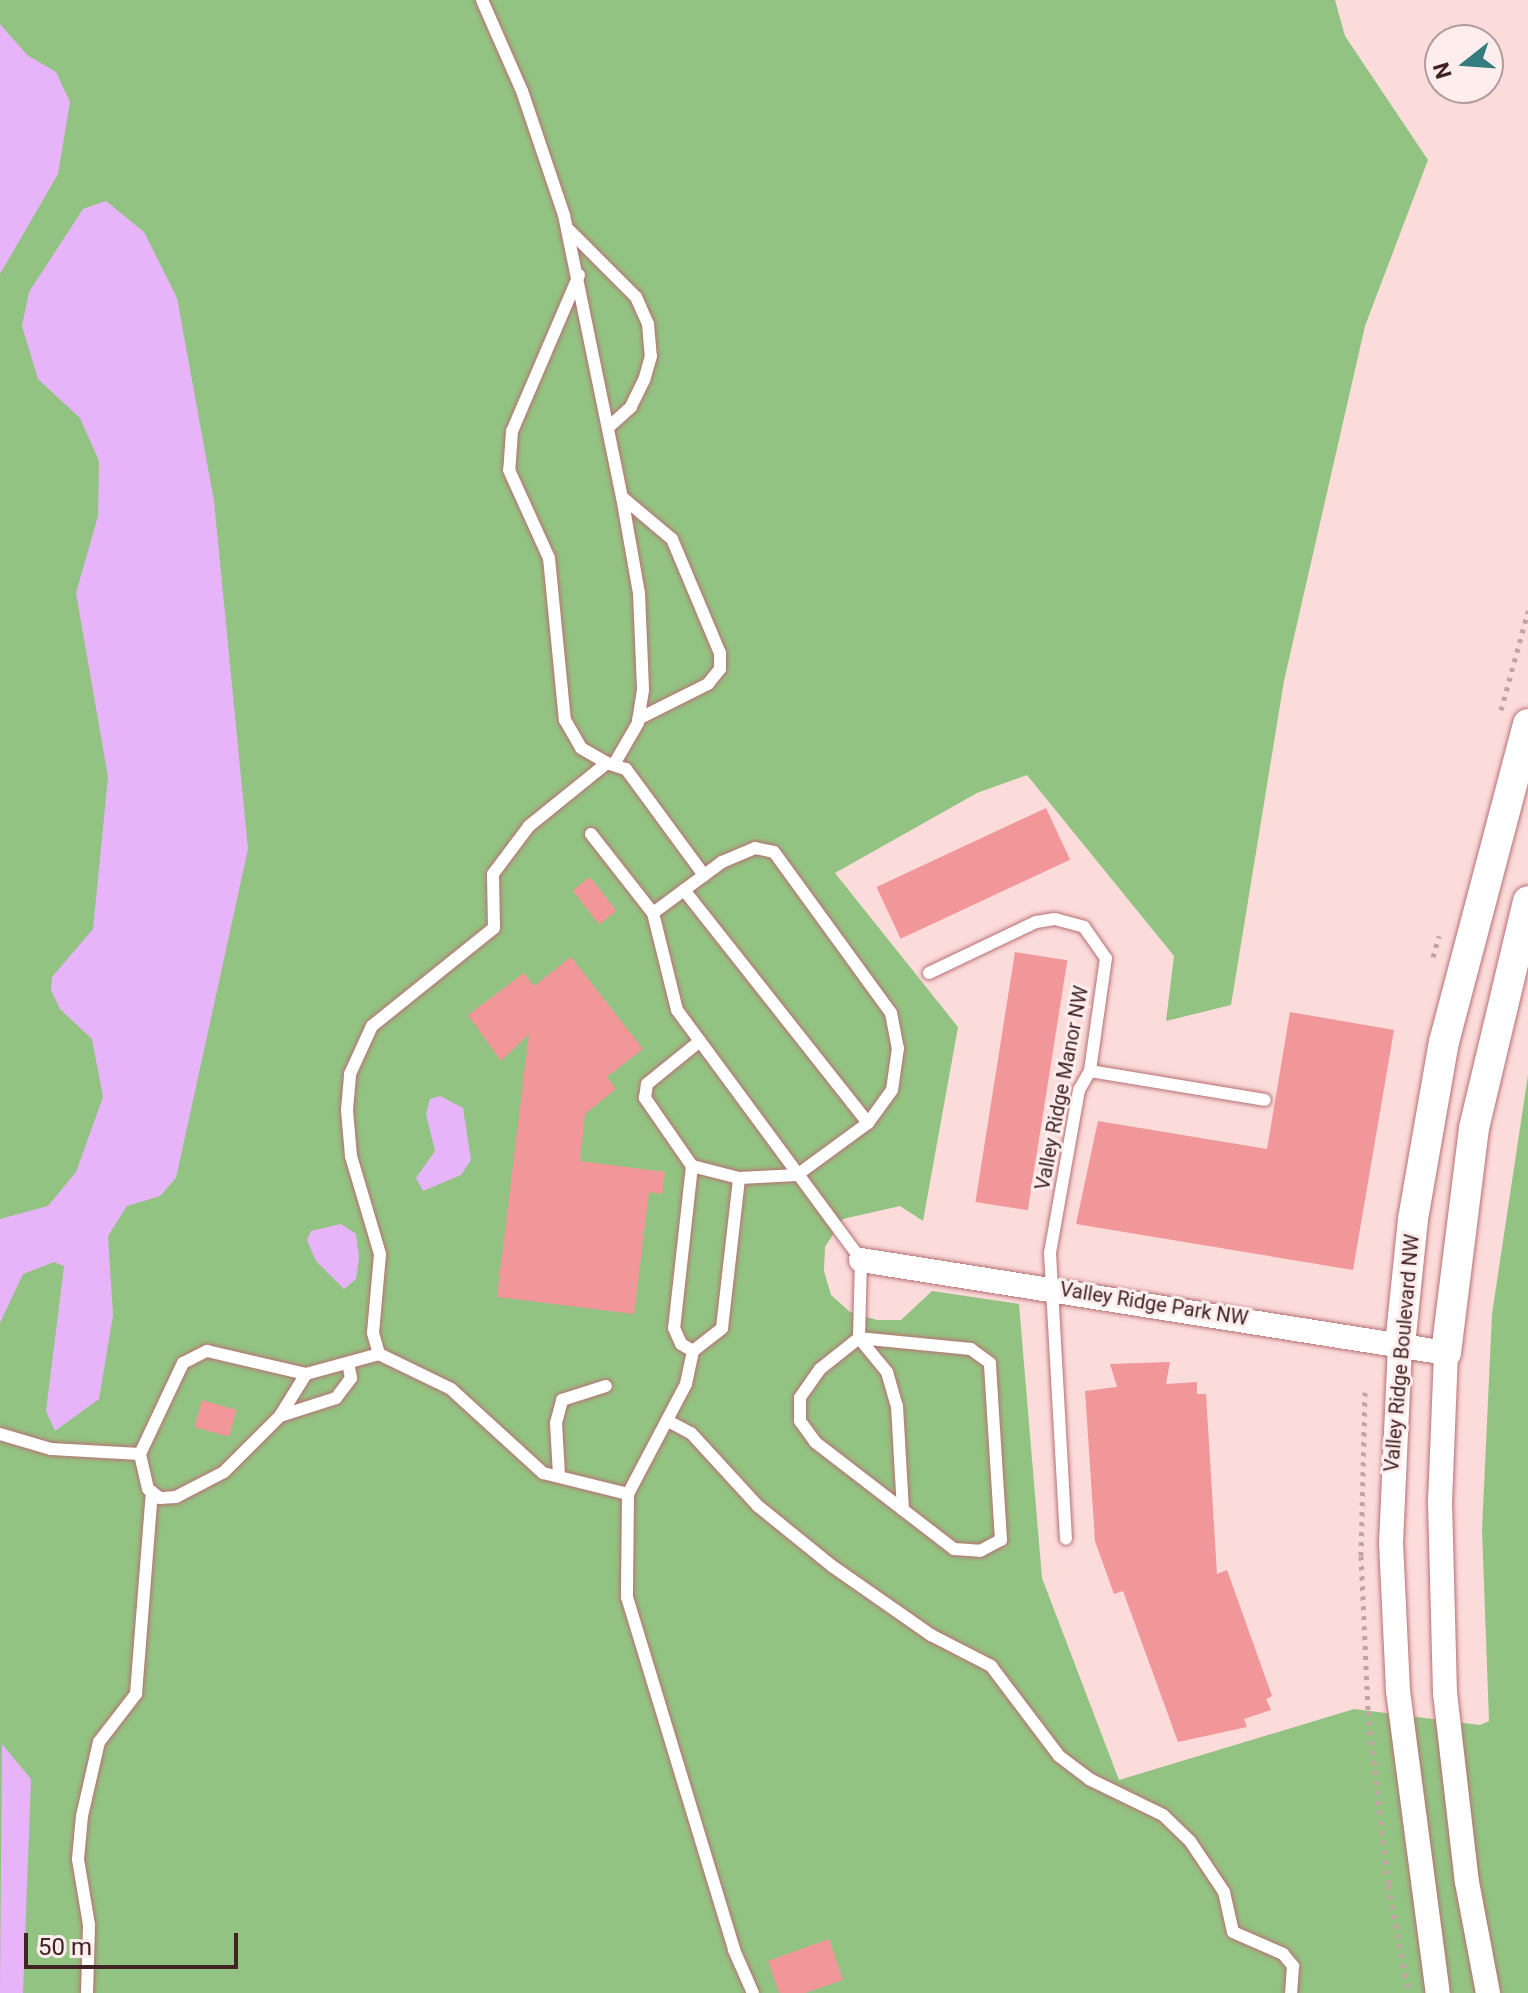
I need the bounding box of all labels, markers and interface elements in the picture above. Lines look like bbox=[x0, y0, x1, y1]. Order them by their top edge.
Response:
north arrow bbox=[1424, 24, 1504, 104]
text: N bbox=[1428, 59, 1457, 82]
street label: Valley Ridge Manor NW bbox=[1030, 984, 1094, 1192]
street label: Valley Ridge Boulevard NW bbox=[1380, 1233, 1424, 1473]
street label: Valley Ridge Park NW bbox=[1058, 1277, 1250, 1331]
scale bar bbox=[28, 1917, 242, 1967]
text: 50 m bbox=[38, 1933, 92, 1961]

